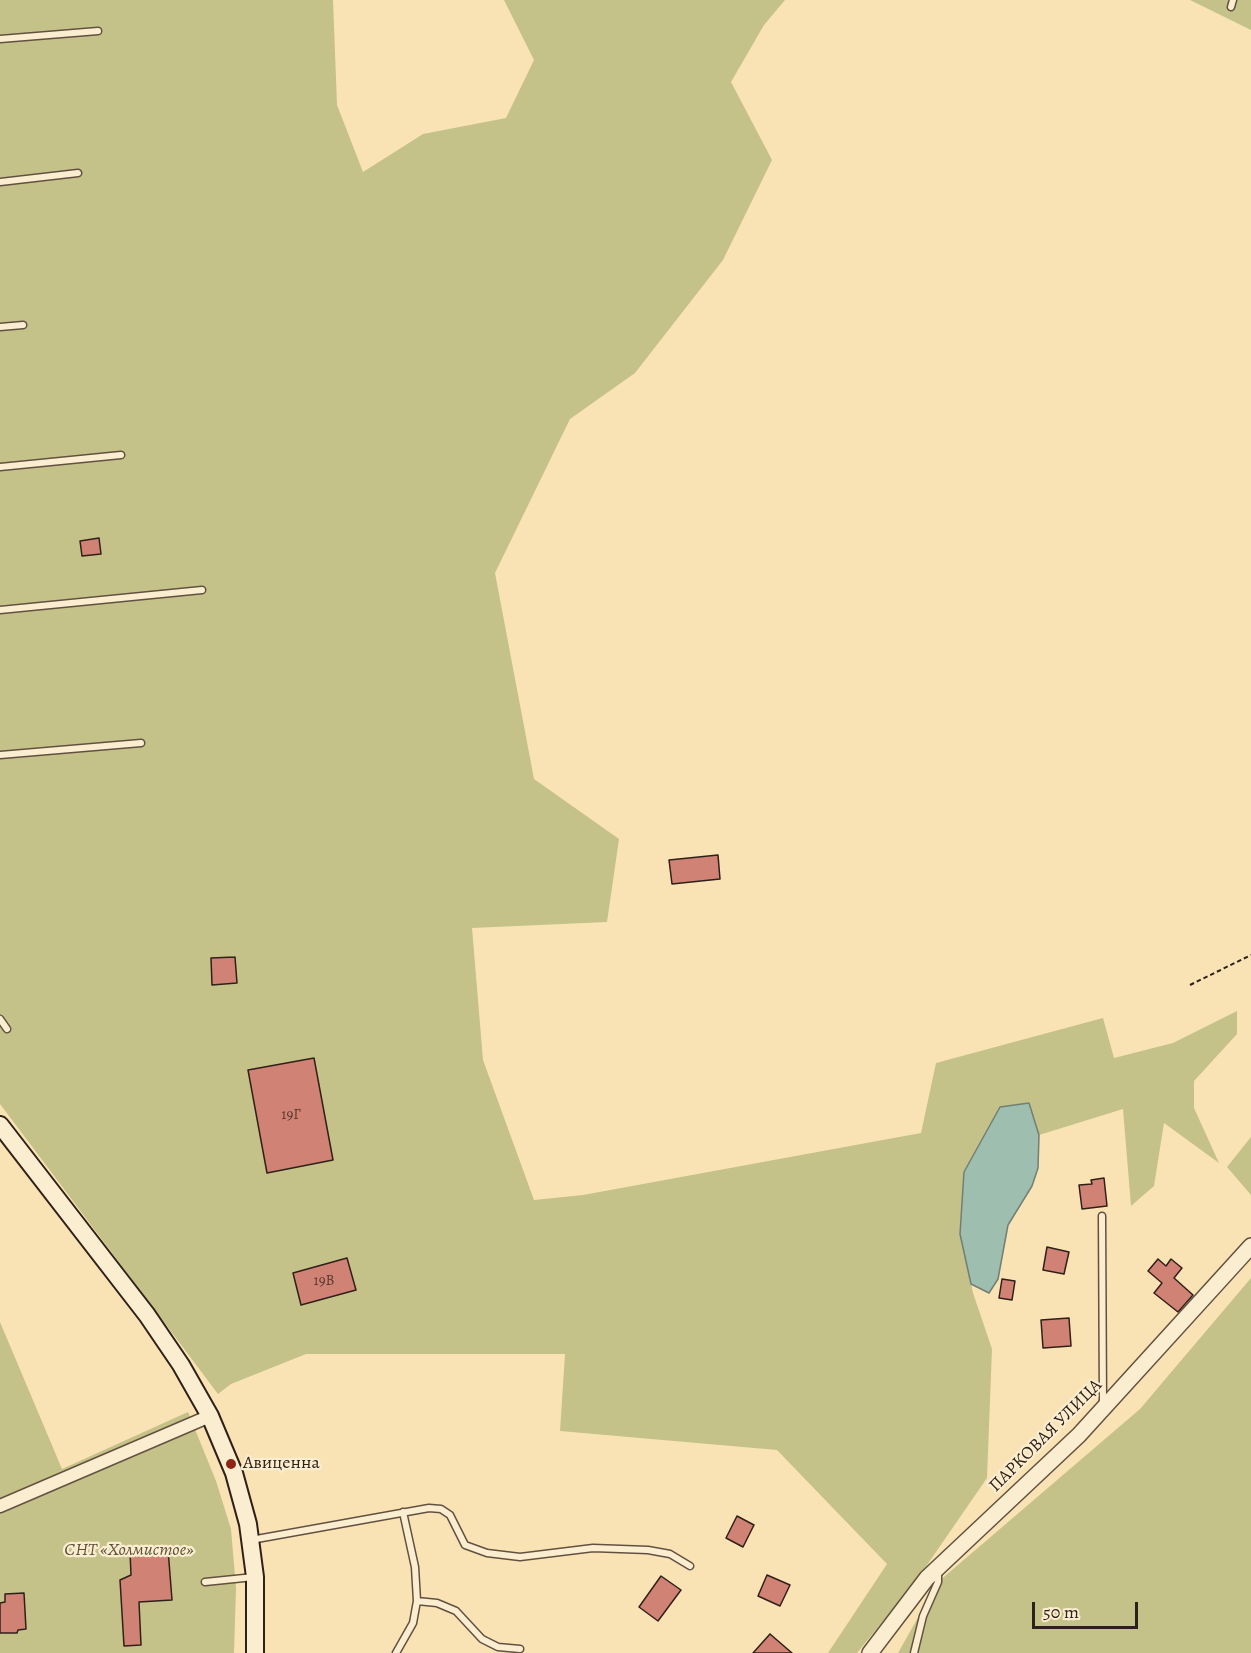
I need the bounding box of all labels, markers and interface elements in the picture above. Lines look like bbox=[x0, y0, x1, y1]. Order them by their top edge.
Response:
house number: 19Г bbox=[281, 1106, 301, 1124]
house number: 19В bbox=[314, 1272, 334, 1290]
street label: ПАРКОВАЯ УЛИЦА bbox=[985, 1375, 1107, 1497]
place label: Авиценна bbox=[243, 1453, 320, 1475]
marker: Авиценна bbox=[224, 1457, 238, 1471]
park label: СНТ «Холмистое» bbox=[64, 1540, 194, 1562]
scale bar bbox=[1035, 1590, 1142, 1628]
text: 50 m bbox=[1043, 1600, 1079, 1624]

